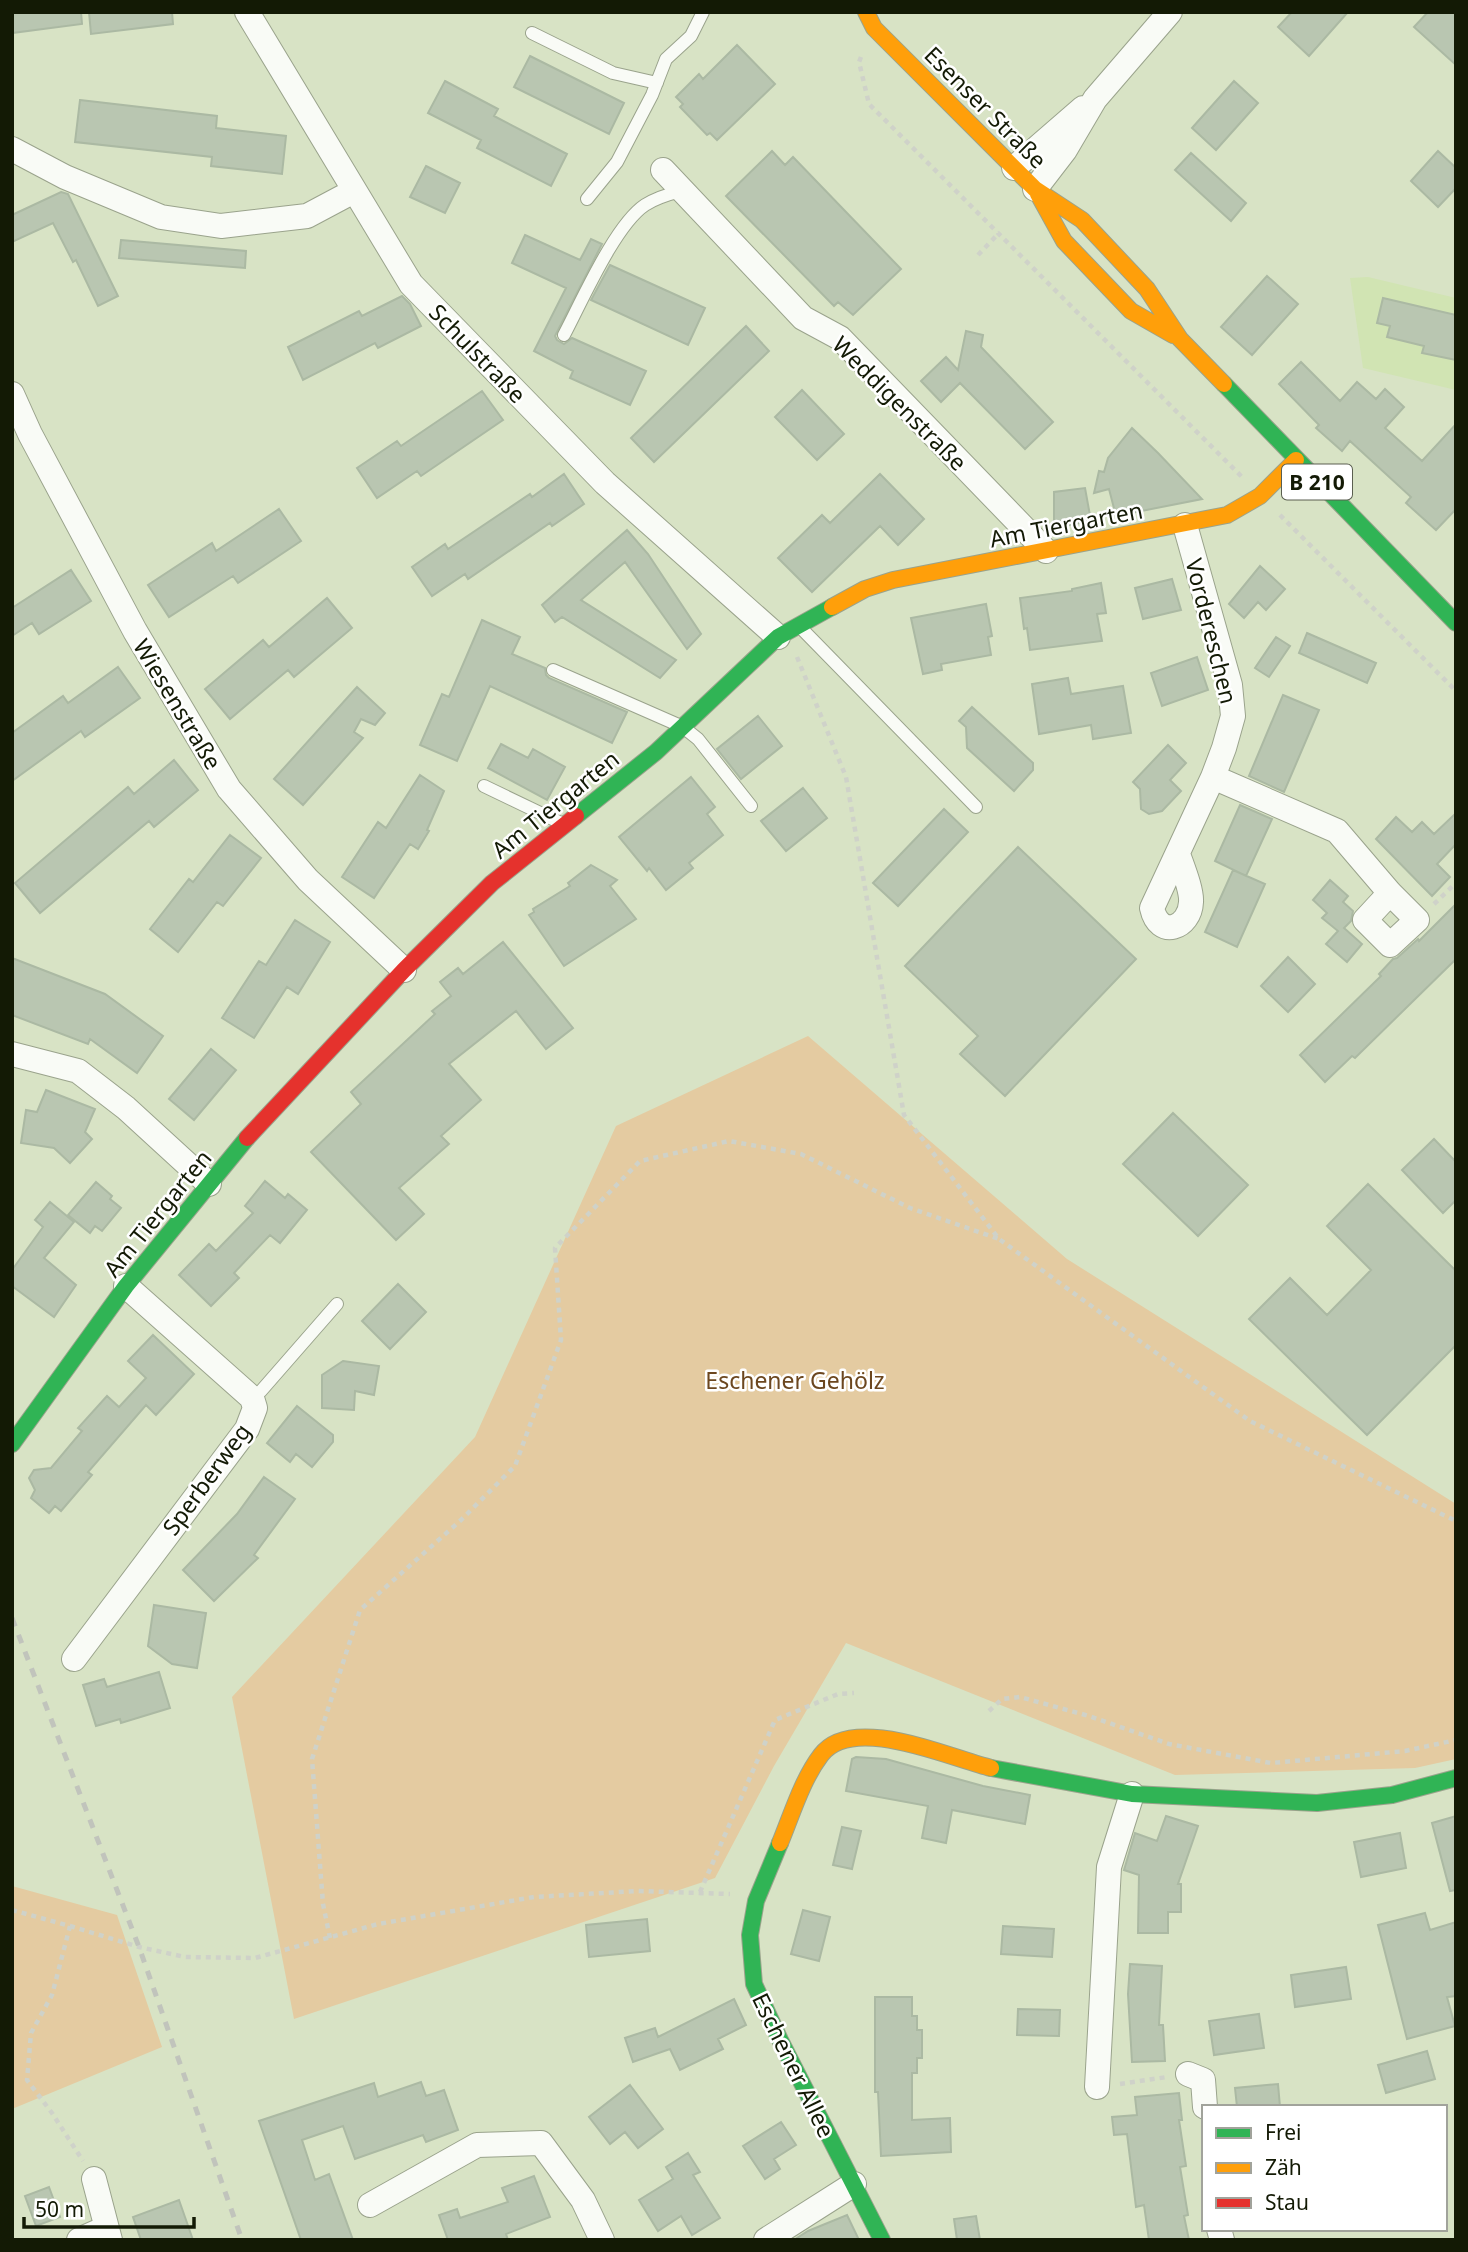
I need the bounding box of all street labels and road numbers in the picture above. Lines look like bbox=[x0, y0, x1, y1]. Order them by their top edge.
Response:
street label: Esenser Straße bbox=[918, 39, 1054, 175]
street label: Schulstraße bbox=[422, 296, 534, 410]
street label: Weddigenstraße bbox=[826, 329, 974, 477]
road number: B 210 bbox=[1282, 464, 1352, 500]
street label: Am Tiergarten bbox=[987, 493, 1145, 555]
street label: Vordereschen bbox=[1178, 555, 1246, 707]
street label: Wiesenstraße bbox=[126, 633, 230, 775]
street label: Am Tiergarten bbox=[485, 743, 625, 865]
street label: Am Tiergarten bbox=[96, 1143, 218, 1283]
street label: Sperberweg bbox=[155, 1417, 257, 1541]
street label: Eschener Allee bbox=[745, 1987, 843, 2143]

